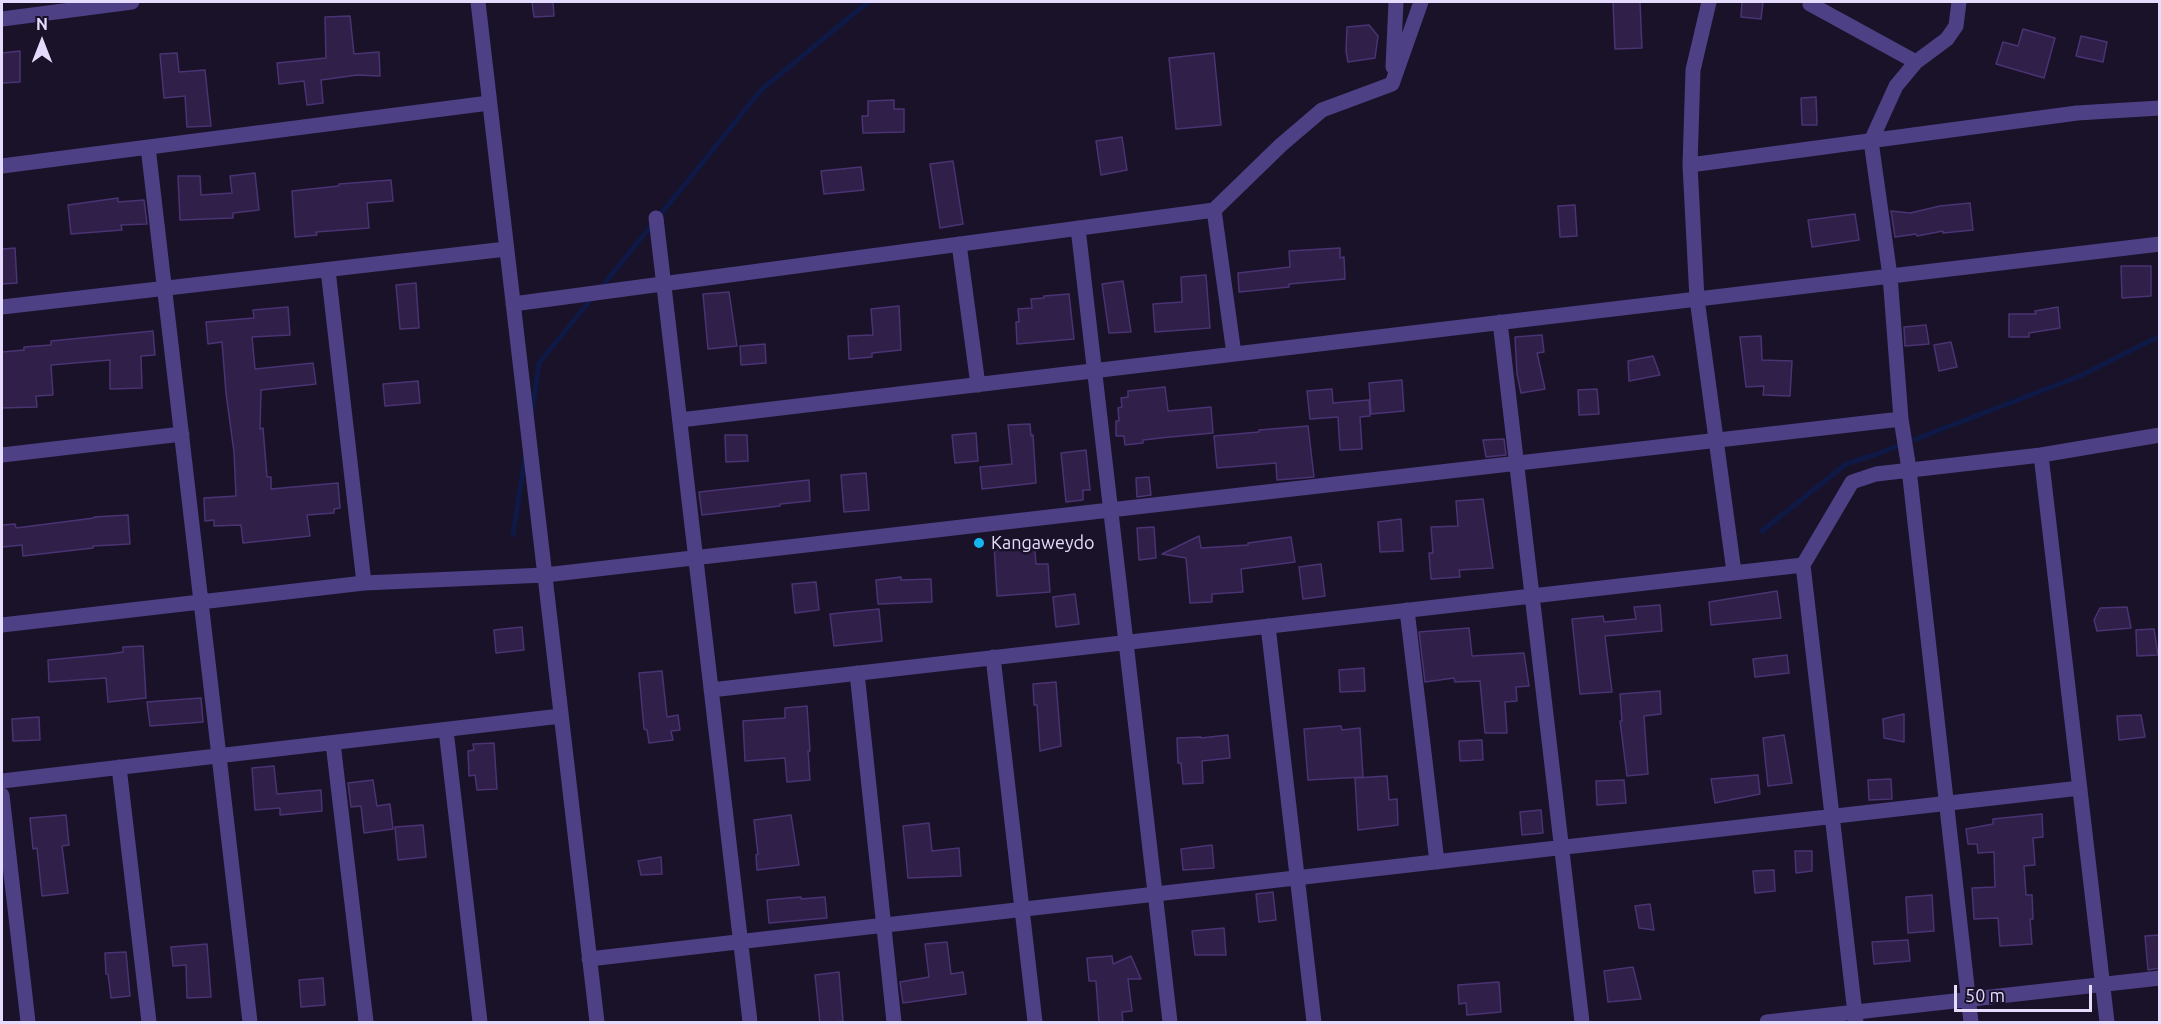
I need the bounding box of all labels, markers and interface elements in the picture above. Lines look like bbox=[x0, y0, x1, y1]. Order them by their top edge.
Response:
north arrow bbox=[12, 12, 72, 72]
text: N bbox=[36, 15, 48, 33]
place label: Kangaweydo bbox=[991, 532, 1095, 554]
marker: Kangaweydo bbox=[972, 536, 986, 550]
scale bar bbox=[1957, 973, 2095, 1011]
text: 50 m bbox=[1965, 985, 2005, 1005]

